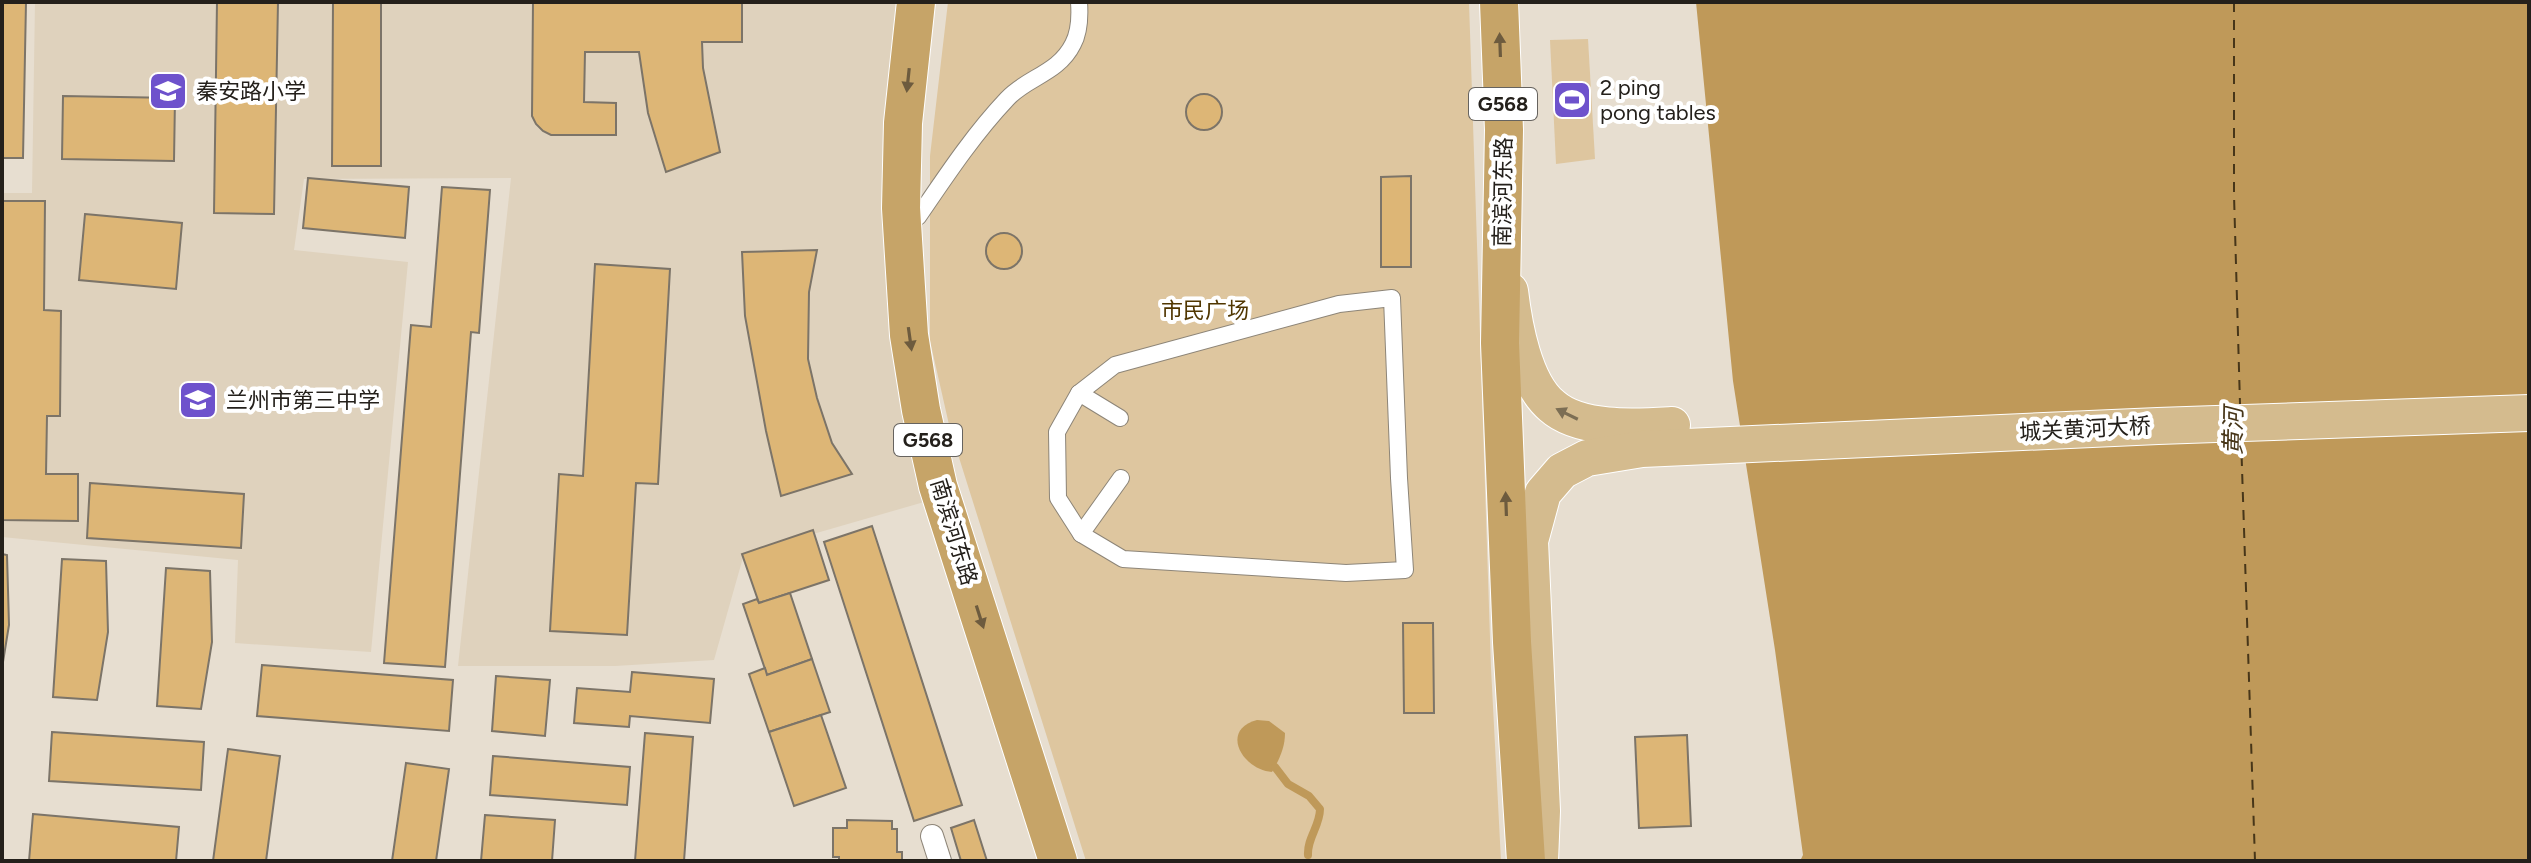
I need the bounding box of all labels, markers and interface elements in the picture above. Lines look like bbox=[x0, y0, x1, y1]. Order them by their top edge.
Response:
one-way arrow bbox=[1494, 32, 1507, 57]
one-way arrow bbox=[901, 67, 914, 92]
school or university icon: 秦安路小学 bbox=[147, 70, 189, 112]
place label: 2 ping pong tables bbox=[1600, 74, 1716, 126]
place label: 秦安路小学 bbox=[196, 78, 306, 105]
sports icon: 2 ping pong tables bbox=[1551, 79, 1593, 121]
road number: G568 bbox=[1469, 88, 1537, 120]
street label: 南滨河东路 bbox=[1489, 137, 1517, 247]
park label: 市民广场 bbox=[1161, 297, 1249, 324]
one-way arrow bbox=[903, 327, 916, 352]
school or university icon: 兰州市第三中学 bbox=[177, 379, 219, 421]
place label: 兰州市第三中学 bbox=[226, 387, 380, 414]
water label: 黄河 bbox=[2218, 403, 2248, 455]
one-way arrow bbox=[1555, 407, 1578, 421]
street label: 城关黄河大桥 bbox=[2018, 412, 2152, 446]
road number: G568 bbox=[894, 424, 962, 456]
street label: 南滨河东路 bbox=[925, 475, 983, 589]
one-way arrow bbox=[1499, 491, 1512, 516]
one-way arrow bbox=[974, 606, 987, 630]

